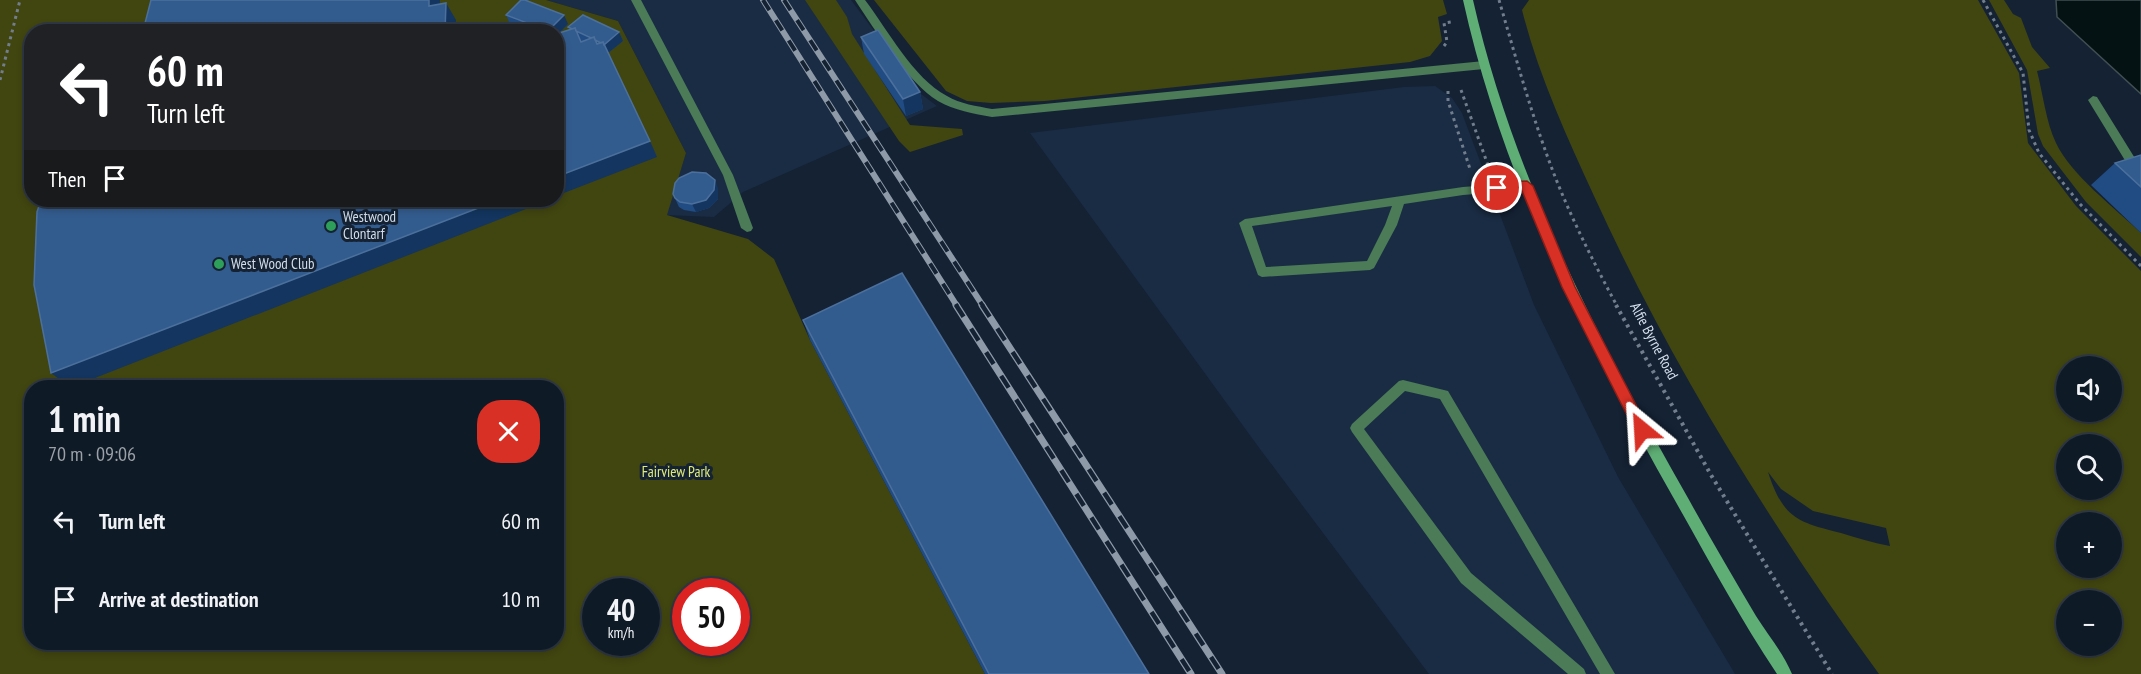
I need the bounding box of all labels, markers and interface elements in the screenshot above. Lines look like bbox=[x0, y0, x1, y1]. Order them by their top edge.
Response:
text: 60 m bbox=[147, 43, 224, 98]
icon: left bbox=[48, 48, 126, 126]
text: Turn left bbox=[147, 96, 225, 130]
icon: arrive bbox=[98, 162, 131, 195]
pin bbox=[1471, 162, 1522, 213]
text: Then bbox=[48, 165, 86, 193]
icon: arrive bbox=[1480, 171, 1513, 204]
place label: Westwood Clontarf bbox=[343, 207, 396, 243]
marker: Westwood Clontarf bbox=[324, 219, 338, 233]
place label: West Wood Club bbox=[231, 254, 314, 273]
marker: West Wood Club bbox=[212, 257, 226, 271]
street label: Alfie Byrne Road bbox=[1626, 299, 1683, 383]
map controls bbox=[2056, 356, 2122, 656]
button: sound bbox=[2056, 356, 2122, 422]
text: 1 min bbox=[48, 395, 121, 442]
position arrow bbox=[1610, 398, 1674, 462]
button: close bbox=[477, 400, 540, 463]
button: search bbox=[2056, 434, 2122, 500]
text: 70 m · 09:06 bbox=[48, 441, 136, 467]
park label: Fairview Park bbox=[642, 462, 711, 481]
icon: left bbox=[48, 505, 81, 538]
text: Turn left bbox=[99, 507, 165, 535]
text: 60 m bbox=[501, 507, 540, 535]
button: + bbox=[2056, 512, 2122, 578]
speed limit sign: 50 bbox=[672, 578, 750, 656]
icon: arrive bbox=[48, 583, 81, 616]
text: Arrive at destination bbox=[99, 585, 259, 613]
text: 10 m bbox=[501, 585, 540, 613]
text: 40 bbox=[607, 590, 635, 629]
button: − bbox=[2056, 590, 2122, 656]
text: km/h bbox=[608, 623, 634, 642]

